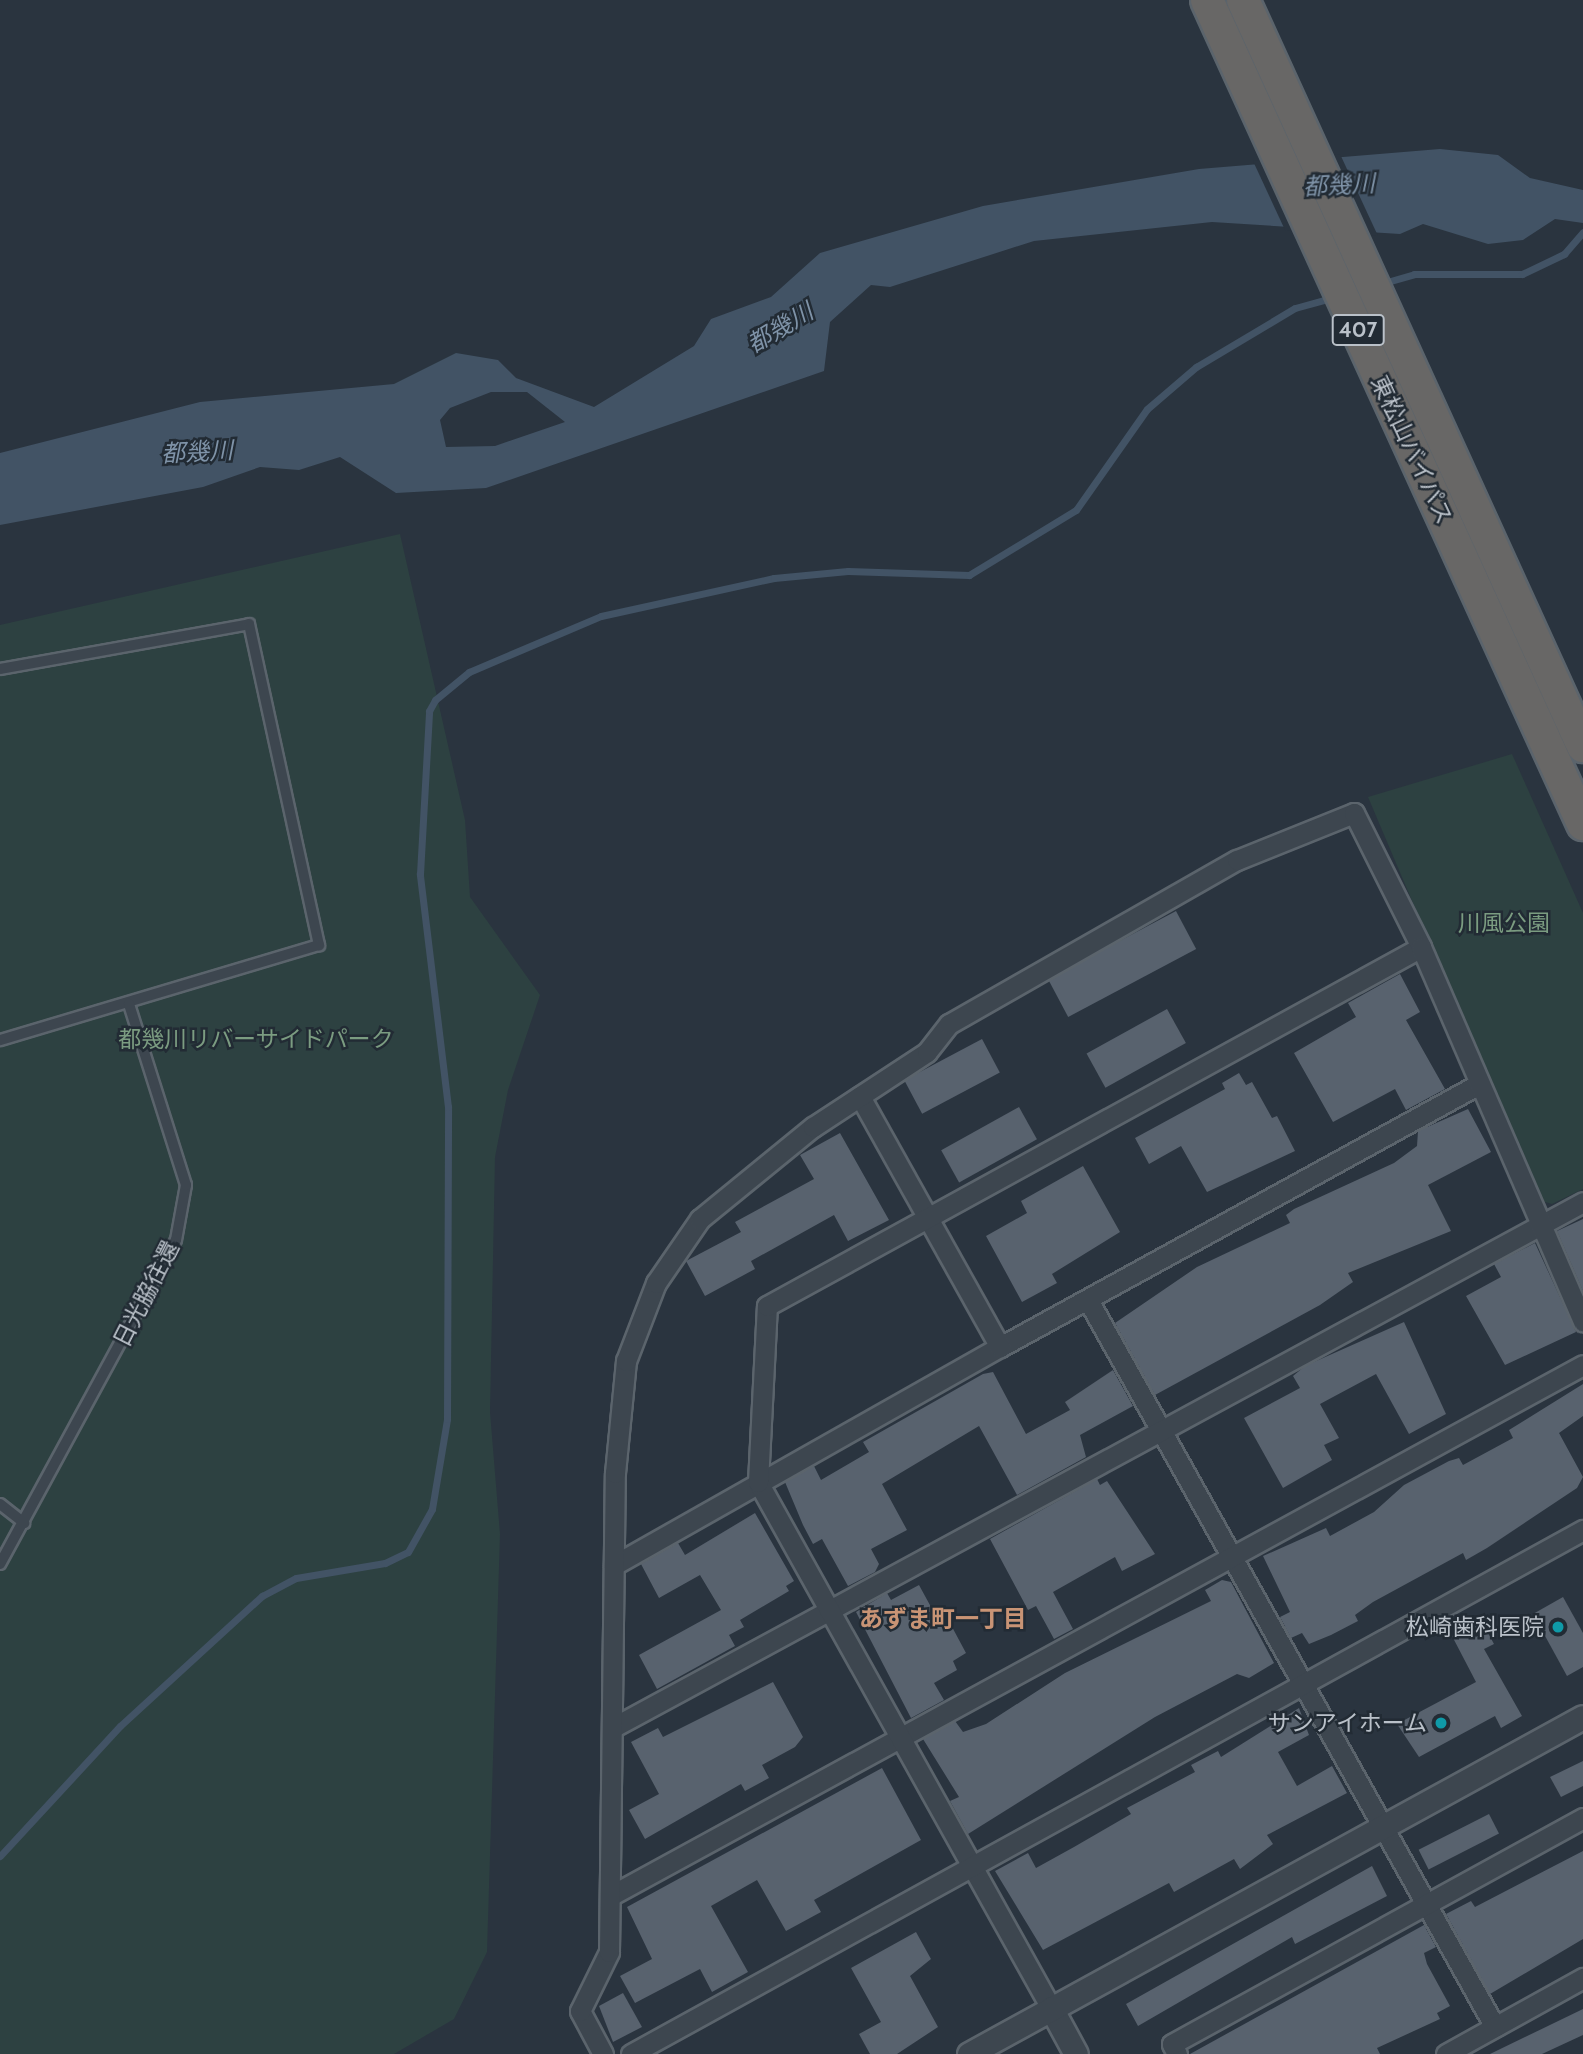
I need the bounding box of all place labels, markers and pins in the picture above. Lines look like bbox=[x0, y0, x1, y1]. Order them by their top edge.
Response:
place label: 松崎歯科医院 bbox=[1406, 1613, 1544, 1641]
marker: 松崎歯科医院 bbox=[1550, 1619, 1566, 1635]
place label: サンアイホーム bbox=[1266, 1709, 1427, 1737]
marker: サンアイホーム bbox=[1433, 1715, 1449, 1731]

